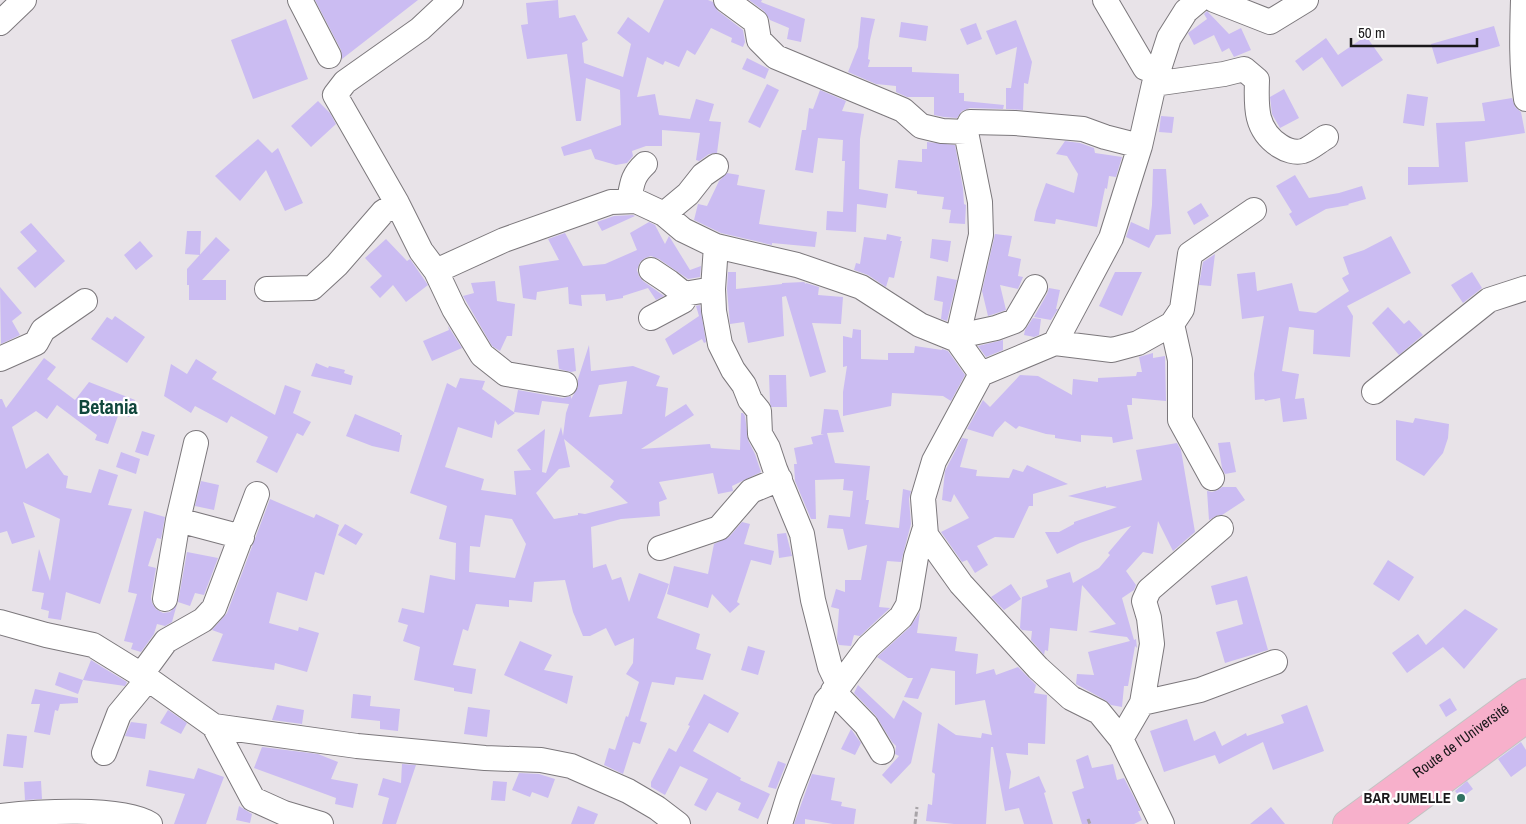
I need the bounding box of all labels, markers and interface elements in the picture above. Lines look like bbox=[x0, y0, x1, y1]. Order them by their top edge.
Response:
scale bar bbox=[1351, 15, 1477, 47]
text: 50 m bbox=[1358, 22, 1385, 43]
district label: Betania bbox=[78, 393, 138, 420]
street label: Route de l'Université bbox=[1408, 698, 1513, 783]
place label: BAR JUMELLE bbox=[1364, 787, 1451, 808]
marker: BAR JUMELLE bbox=[1455, 792, 1467, 804]

